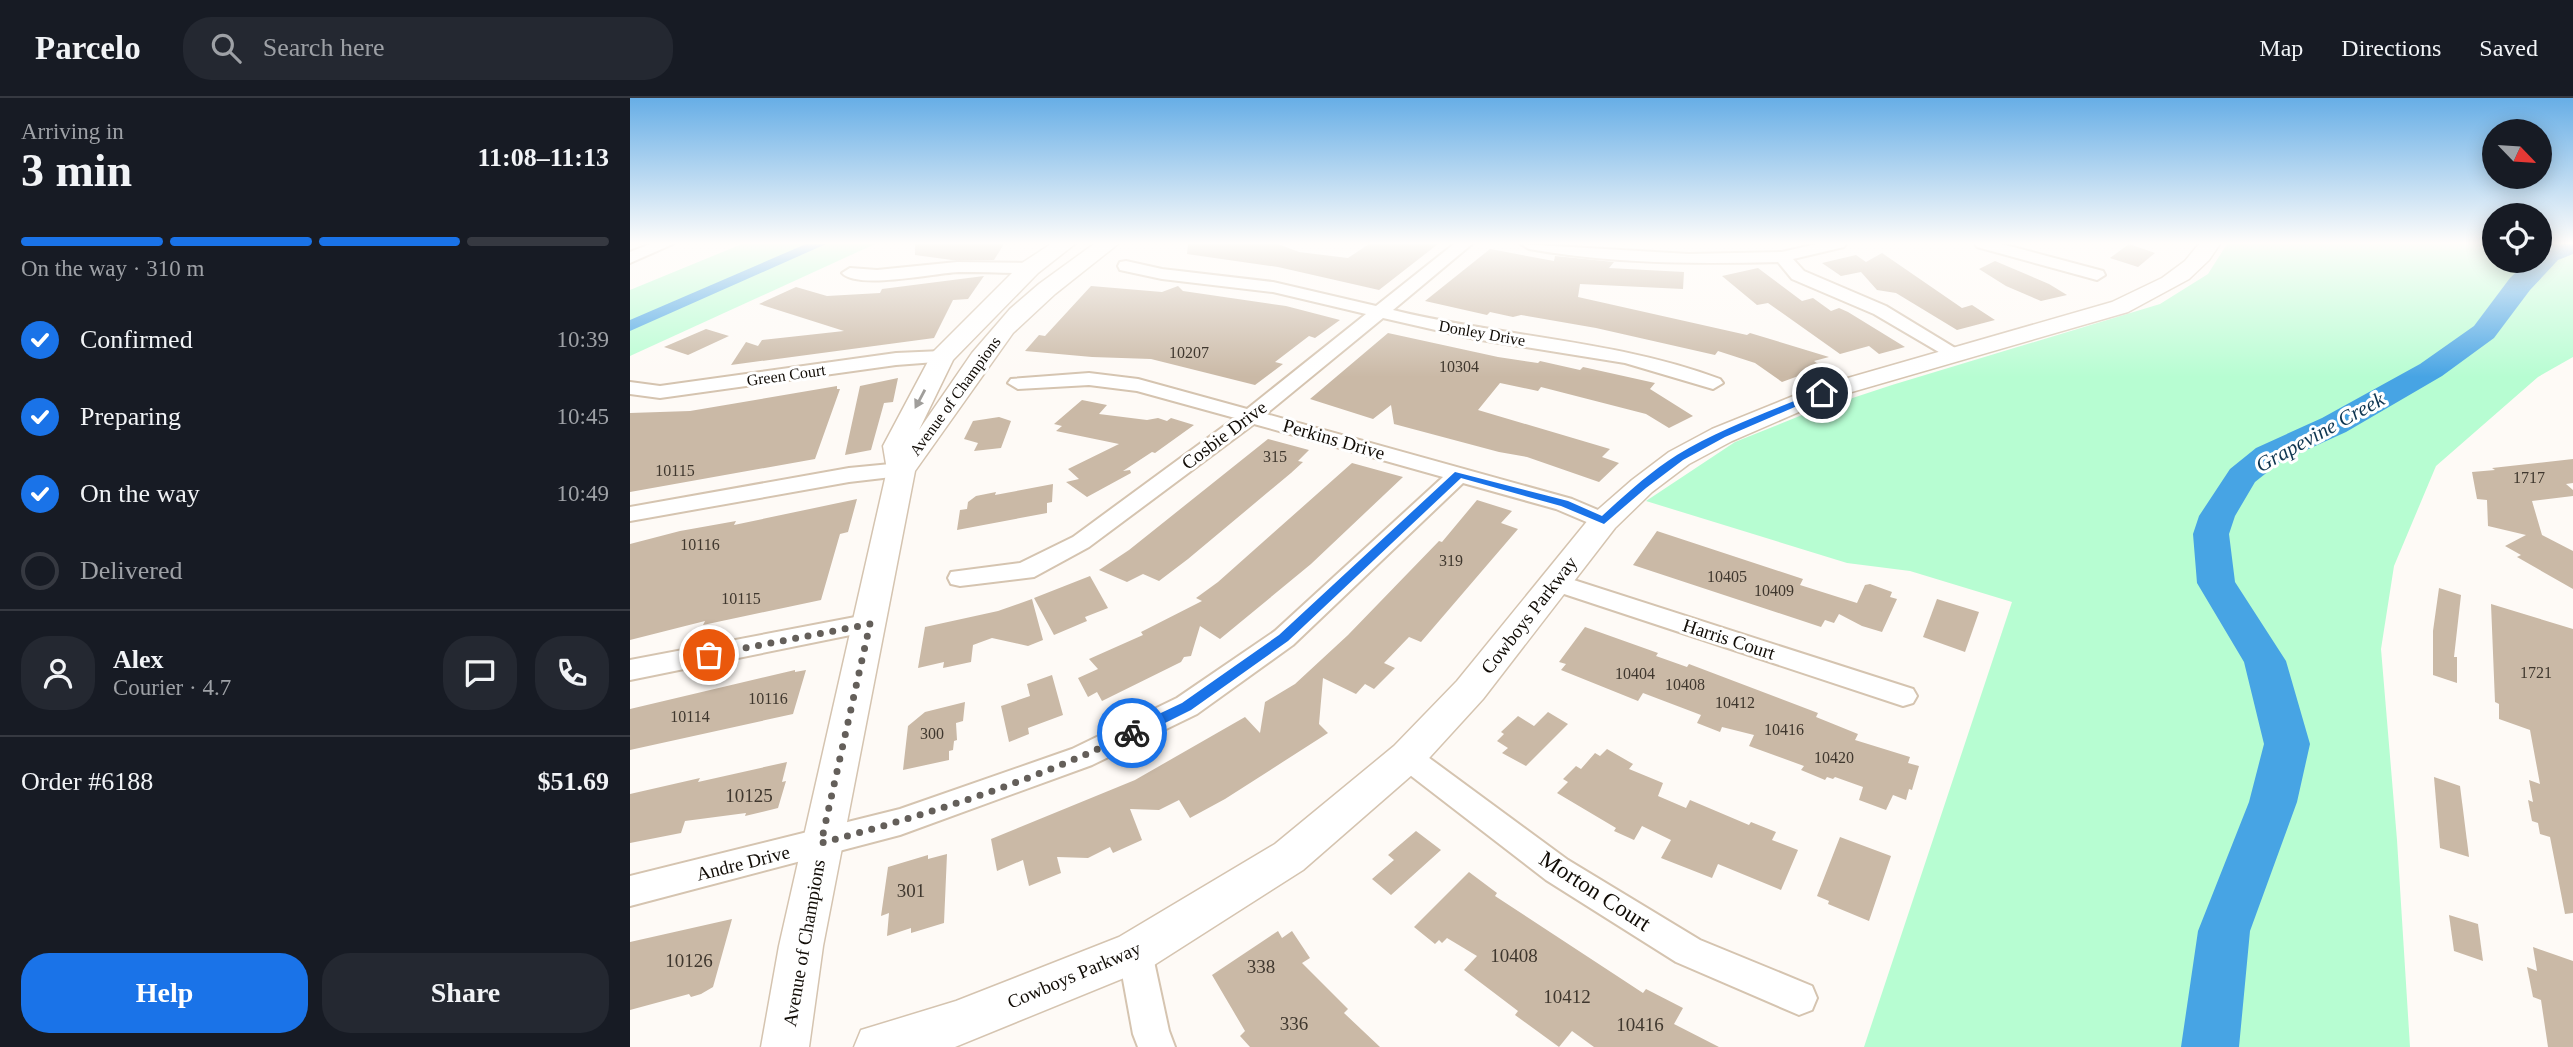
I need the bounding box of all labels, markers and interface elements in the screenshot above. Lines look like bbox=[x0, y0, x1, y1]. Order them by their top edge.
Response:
search box bbox=[183, 17, 673, 80]
icon: search bbox=[207, 29, 245, 67]
text: Parcelo bbox=[35, 30, 141, 66]
text: Search here bbox=[263, 33, 385, 62]
text: Map bbox=[2259, 35, 2303, 61]
text: Directions bbox=[2341, 35, 2441, 61]
text: Saved bbox=[2479, 35, 2538, 61]
text: Arriving in bbox=[21, 119, 124, 144]
north arrow bbox=[2482, 119, 2552, 189]
map controls bbox=[2482, 119, 2552, 273]
text: 11:08–11:13 bbox=[478, 143, 609, 172]
text: 3 min bbox=[21, 145, 132, 196]
button: locate bbox=[2482, 203, 2552, 273]
text: On the way · 310 m bbox=[21, 256, 204, 281]
street label: Donley Drive bbox=[1437, 317, 1527, 350]
icon: check bbox=[21, 321, 59, 359]
text: Confirmed bbox=[80, 325, 193, 354]
text: 10:39 bbox=[557, 327, 609, 352]
street label: Avenue of Champions bbox=[906, 333, 1005, 459]
house number: 10207 bbox=[1169, 344, 1209, 361]
house number: 10304 bbox=[1439, 358, 1479, 375]
street label: Green Court bbox=[745, 361, 827, 389]
pin bbox=[1792, 363, 1852, 423]
icon: home bbox=[1803, 374, 1841, 412]
water label: Grapevine Creek bbox=[2252, 386, 2389, 477]
one-way arrow bbox=[914, 389, 926, 409]
street label: Cosbie Drive bbox=[1177, 396, 1271, 474]
icon: check bbox=[21, 398, 59, 436]
text: Preparing bbox=[80, 402, 181, 431]
text: 10:45 bbox=[557, 404, 609, 429]
street label: Perkins Drive bbox=[1281, 414, 1387, 464]
house number: 315 bbox=[1263, 448, 1287, 465]
house number: 10115 bbox=[655, 462, 695, 479]
house number: 1717 bbox=[2513, 469, 2545, 486]
icon: check bbox=[21, 475, 59, 513]
text: On the way bbox=[80, 479, 200, 508]
text: 10:49 bbox=[557, 481, 609, 506]
house number: 10116 bbox=[680, 536, 720, 553]
house number: 319 bbox=[1439, 552, 1463, 569]
street label: Cowboys Parkway bbox=[1477, 552, 1582, 678]
text: Delivered bbox=[80, 556, 183, 585]
house number: 10405 bbox=[1707, 568, 1747, 585]
house number: 10409 bbox=[1754, 582, 1794, 599]
house number: 10115 bbox=[721, 590, 761, 607]
street label: Harris Court bbox=[1680, 614, 1778, 664]
pin bbox=[679, 625, 739, 685]
button: person bbox=[21, 636, 95, 710]
button: chat bbox=[443, 636, 517, 710]
button: phone bbox=[535, 636, 609, 710]
icon: bag bbox=[690, 636, 728, 674]
text: Alex bbox=[113, 645, 164, 674]
house number: 1721 bbox=[2520, 664, 2552, 681]
house number: 10404 bbox=[1615, 665, 1655, 682]
text: Courier · 4.7 bbox=[113, 675, 231, 700]
house number: 10408 bbox=[1665, 676, 1705, 693]
house number: 10116 bbox=[748, 690, 788, 707]
house number: 10412 bbox=[1715, 694, 1755, 711]
courier bbox=[1097, 698, 1167, 768]
house number: 10114 bbox=[670, 708, 710, 725]
icon: bike bbox=[1113, 714, 1151, 752]
house number: 10416 bbox=[1764, 721, 1804, 738]
house number: 300 bbox=[920, 725, 944, 742]
house number: 10420 bbox=[1814, 749, 1854, 766]
text: Order #6188 bbox=[21, 767, 153, 796]
text: $51.69 bbox=[538, 767, 609, 796]
house number: 10125 bbox=[725, 785, 773, 806]
street label: Andre Drive bbox=[694, 841, 792, 885]
street label: Morton Court bbox=[1535, 846, 1656, 936]
street label: Avenue of Champions bbox=[779, 858, 829, 1028]
house number: 301 bbox=[897, 880, 925, 901]
street label: Cowboys Parkway bbox=[1004, 937, 1144, 1013]
house number: 10408 bbox=[1490, 945, 1538, 966]
house number: 10126 bbox=[665, 950, 713, 971]
button: Help bbox=[21, 953, 308, 1033]
button: Share bbox=[322, 953, 609, 1033]
house number: 338 bbox=[1247, 956, 1275, 977]
house number: 10412 bbox=[1543, 986, 1591, 1007]
house number: 336 bbox=[1280, 1013, 1308, 1034]
house number: 10416 bbox=[1616, 1014, 1664, 1035]

